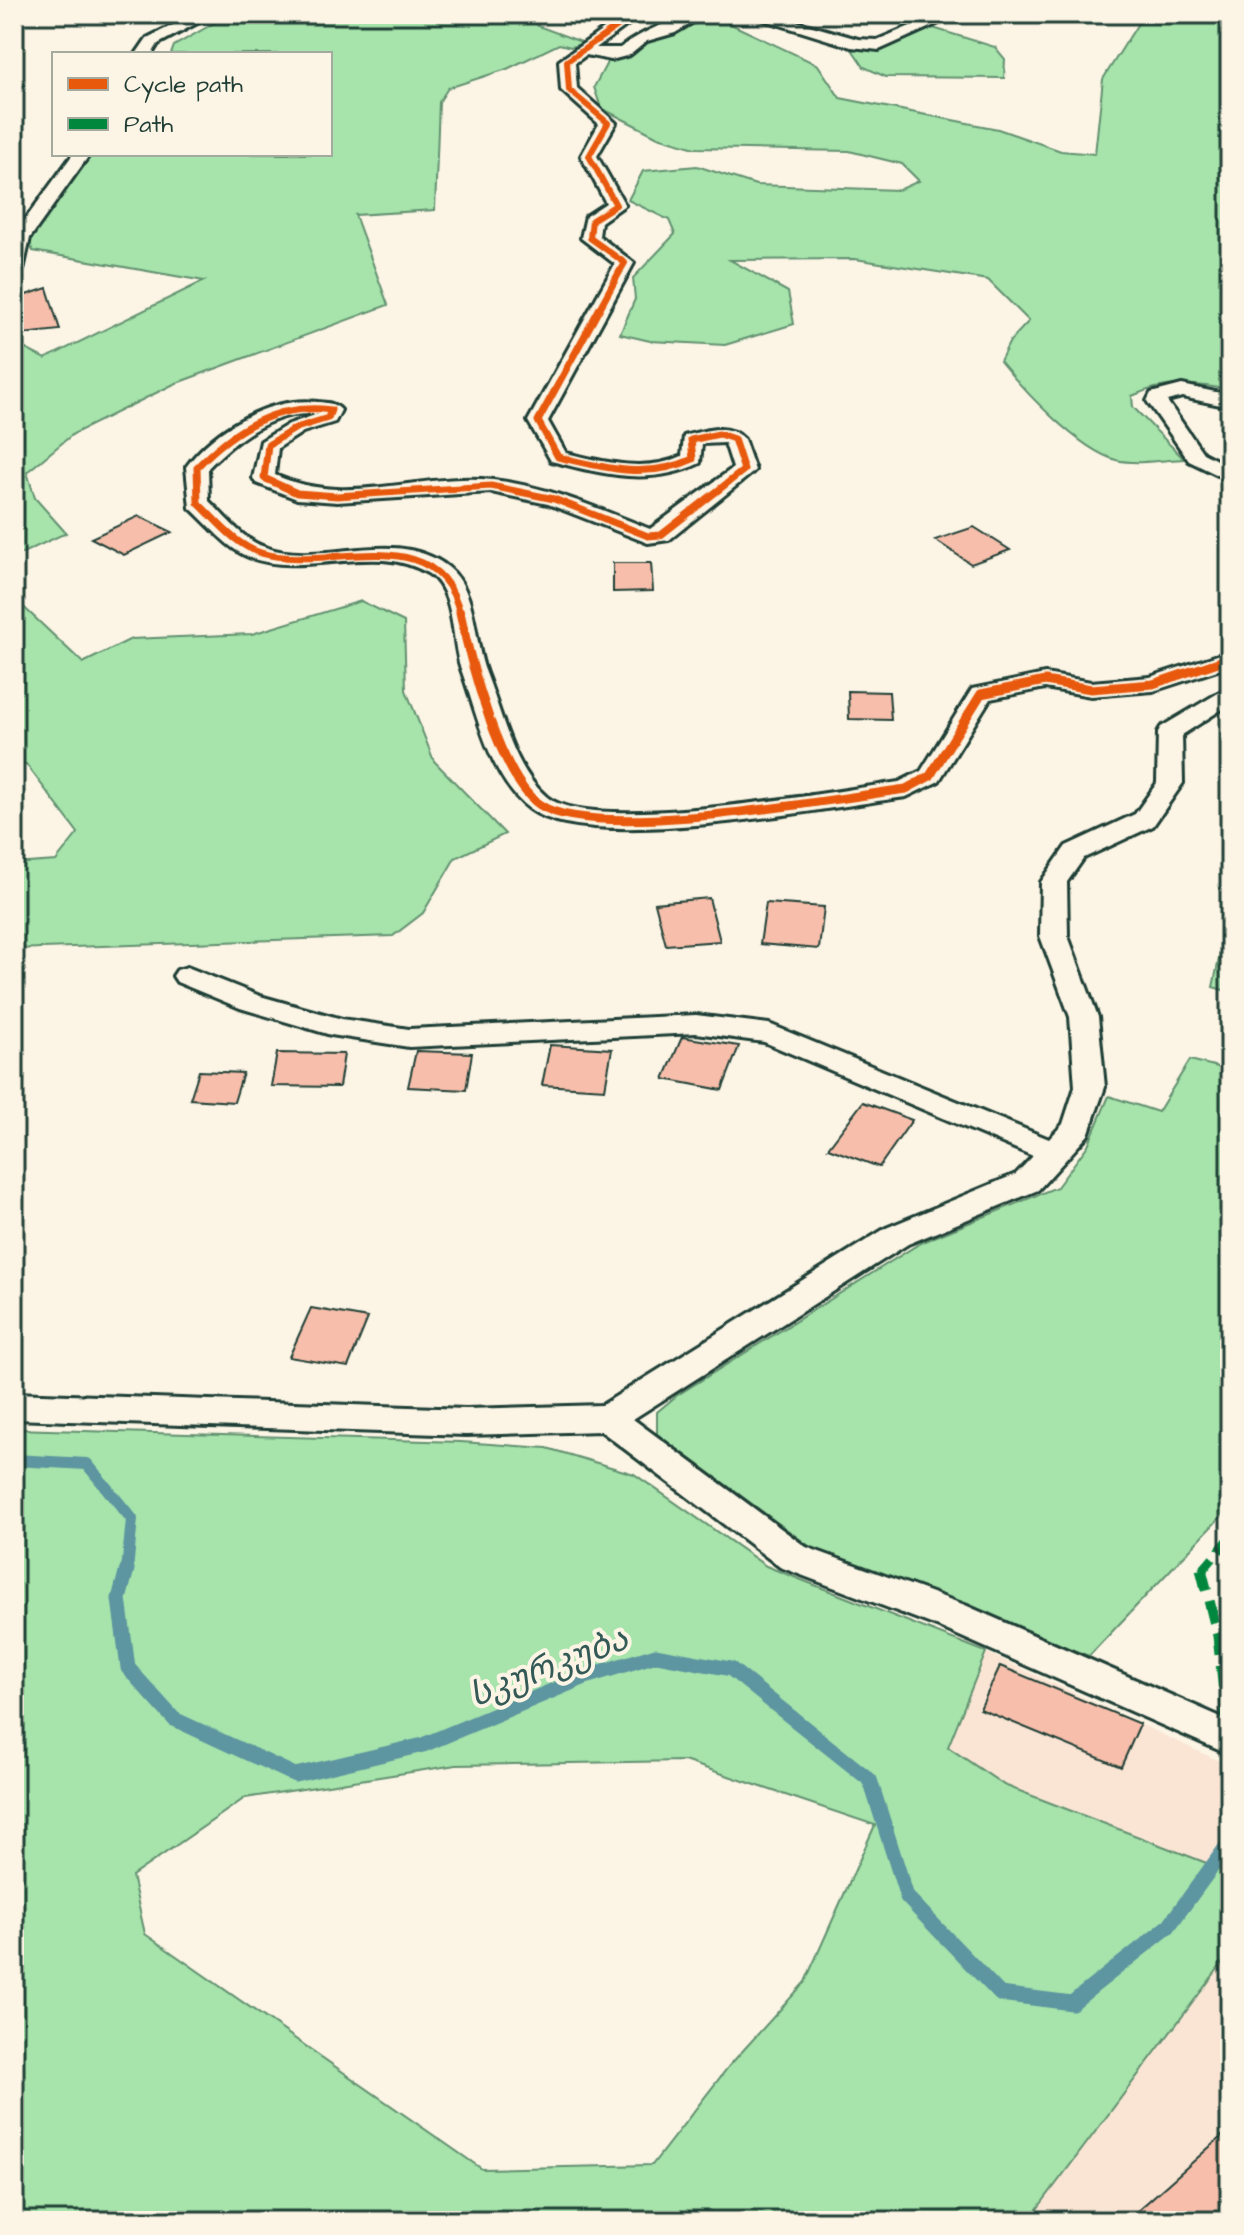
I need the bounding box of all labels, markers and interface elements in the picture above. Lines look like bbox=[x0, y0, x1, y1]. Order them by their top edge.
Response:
legend bbox=[52, 52, 332, 156]
text: Cycle path bbox=[124, 68, 243, 103]
text: Path bbox=[124, 108, 173, 142]
water label: სკურკუბა bbox=[462, 1615, 635, 1720]

